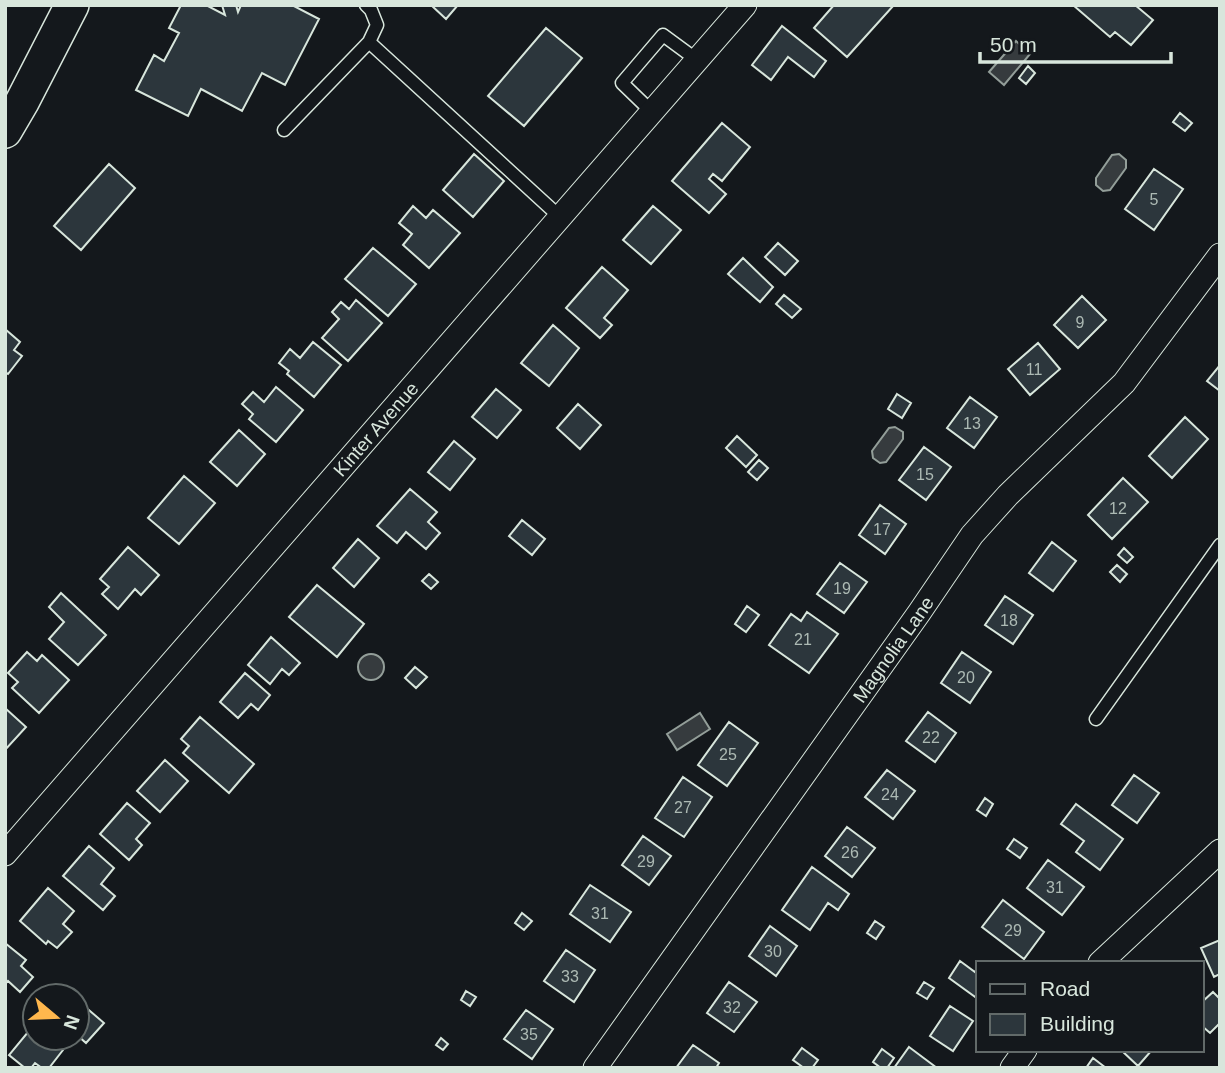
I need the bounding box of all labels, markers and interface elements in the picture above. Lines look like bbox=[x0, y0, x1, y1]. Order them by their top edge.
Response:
scale bar bbox=[980, 21, 1171, 65]
text: 50 m bbox=[990, 33, 1037, 56]
house number: 5 bbox=[1150, 191, 1159, 208]
house number: 9 bbox=[1076, 314, 1085, 331]
house number: 11 bbox=[1026, 361, 1042, 378]
street label: Kinter Avenue bbox=[329, 377, 422, 480]
house number: 13 bbox=[963, 415, 981, 432]
house number: 15 bbox=[916, 466, 934, 483]
house number: 12 bbox=[1109, 500, 1127, 517]
house number: 17 bbox=[873, 521, 891, 538]
house number: 19 bbox=[833, 580, 851, 597]
street label: Magnolia Lane bbox=[848, 592, 938, 706]
house number: 18 bbox=[1000, 612, 1018, 629]
house number: 21 bbox=[794, 631, 812, 648]
house number: 20 bbox=[957, 669, 975, 686]
house number: 22 bbox=[922, 729, 940, 746]
house number: 25 bbox=[719, 746, 737, 763]
house number: 24 bbox=[881, 786, 899, 803]
house number: 27 bbox=[674, 799, 692, 816]
house number: 26 bbox=[841, 844, 859, 861]
house number: 29 bbox=[637, 853, 655, 870]
house number: 31 bbox=[1046, 879, 1064, 896]
house number: 31 bbox=[591, 905, 609, 922]
house number: 29 bbox=[1004, 922, 1022, 939]
house number: 30 bbox=[764, 943, 782, 960]
legend bbox=[976, 961, 1204, 1052]
house number: 33 bbox=[561, 968, 579, 985]
text: Road bbox=[1040, 977, 1090, 1000]
north arrow bbox=[21, 982, 91, 1052]
house number: 32 bbox=[723, 999, 741, 1016]
text: N bbox=[59, 1012, 84, 1032]
text: Building bbox=[1040, 1012, 1115, 1035]
house number: 35 bbox=[520, 1026, 538, 1043]

